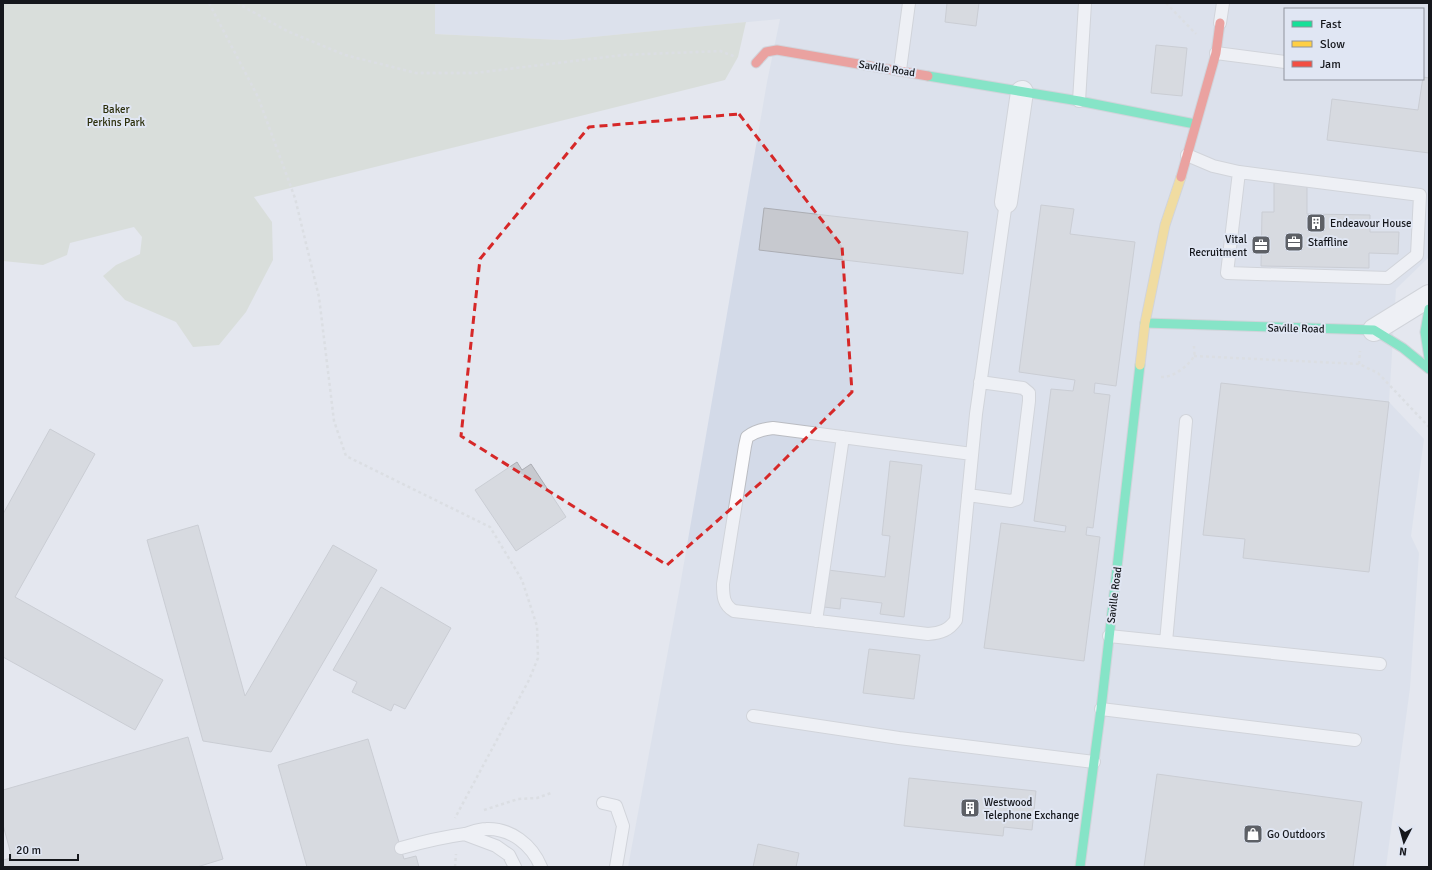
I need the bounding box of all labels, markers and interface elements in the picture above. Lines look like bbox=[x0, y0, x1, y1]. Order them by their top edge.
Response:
legend bbox=[1284, 8, 1424, 80]
text: Fast bbox=[1320, 17, 1341, 32]
text: Slow bbox=[1320, 37, 1345, 52]
text: Jam bbox=[1320, 57, 1341, 72]
street label: Saville Road bbox=[858, 58, 916, 79]
park label: Baker Perkins Park bbox=[87, 103, 146, 129]
building icon: Endeavour House bbox=[1305, 212, 1327, 234]
place label: Endeavour House bbox=[1330, 217, 1412, 230]
office icon: Staffline bbox=[1283, 231, 1305, 253]
place label: Vital Recruitment bbox=[1189, 233, 1247, 259]
office icon: Vital Recruitment bbox=[1250, 234, 1272, 256]
place label: Staffline bbox=[1308, 236, 1348, 249]
street label: Saville Road bbox=[1267, 322, 1325, 335]
street label: Saville Road bbox=[1105, 566, 1124, 624]
place label: Westwood Telephone Exchange bbox=[984, 796, 1079, 822]
building icon: Westwood Telephone Exchange bbox=[959, 797, 981, 819]
north arrow bbox=[1384, 822, 1424, 862]
shop icon: Go Outdoors bbox=[1242, 823, 1264, 845]
place label: Go Outdoors bbox=[1267, 828, 1326, 841]
scale bar bbox=[10, 836, 78, 862]
text: 20 m bbox=[16, 843, 41, 858]
text: N bbox=[1399, 845, 1407, 858]

